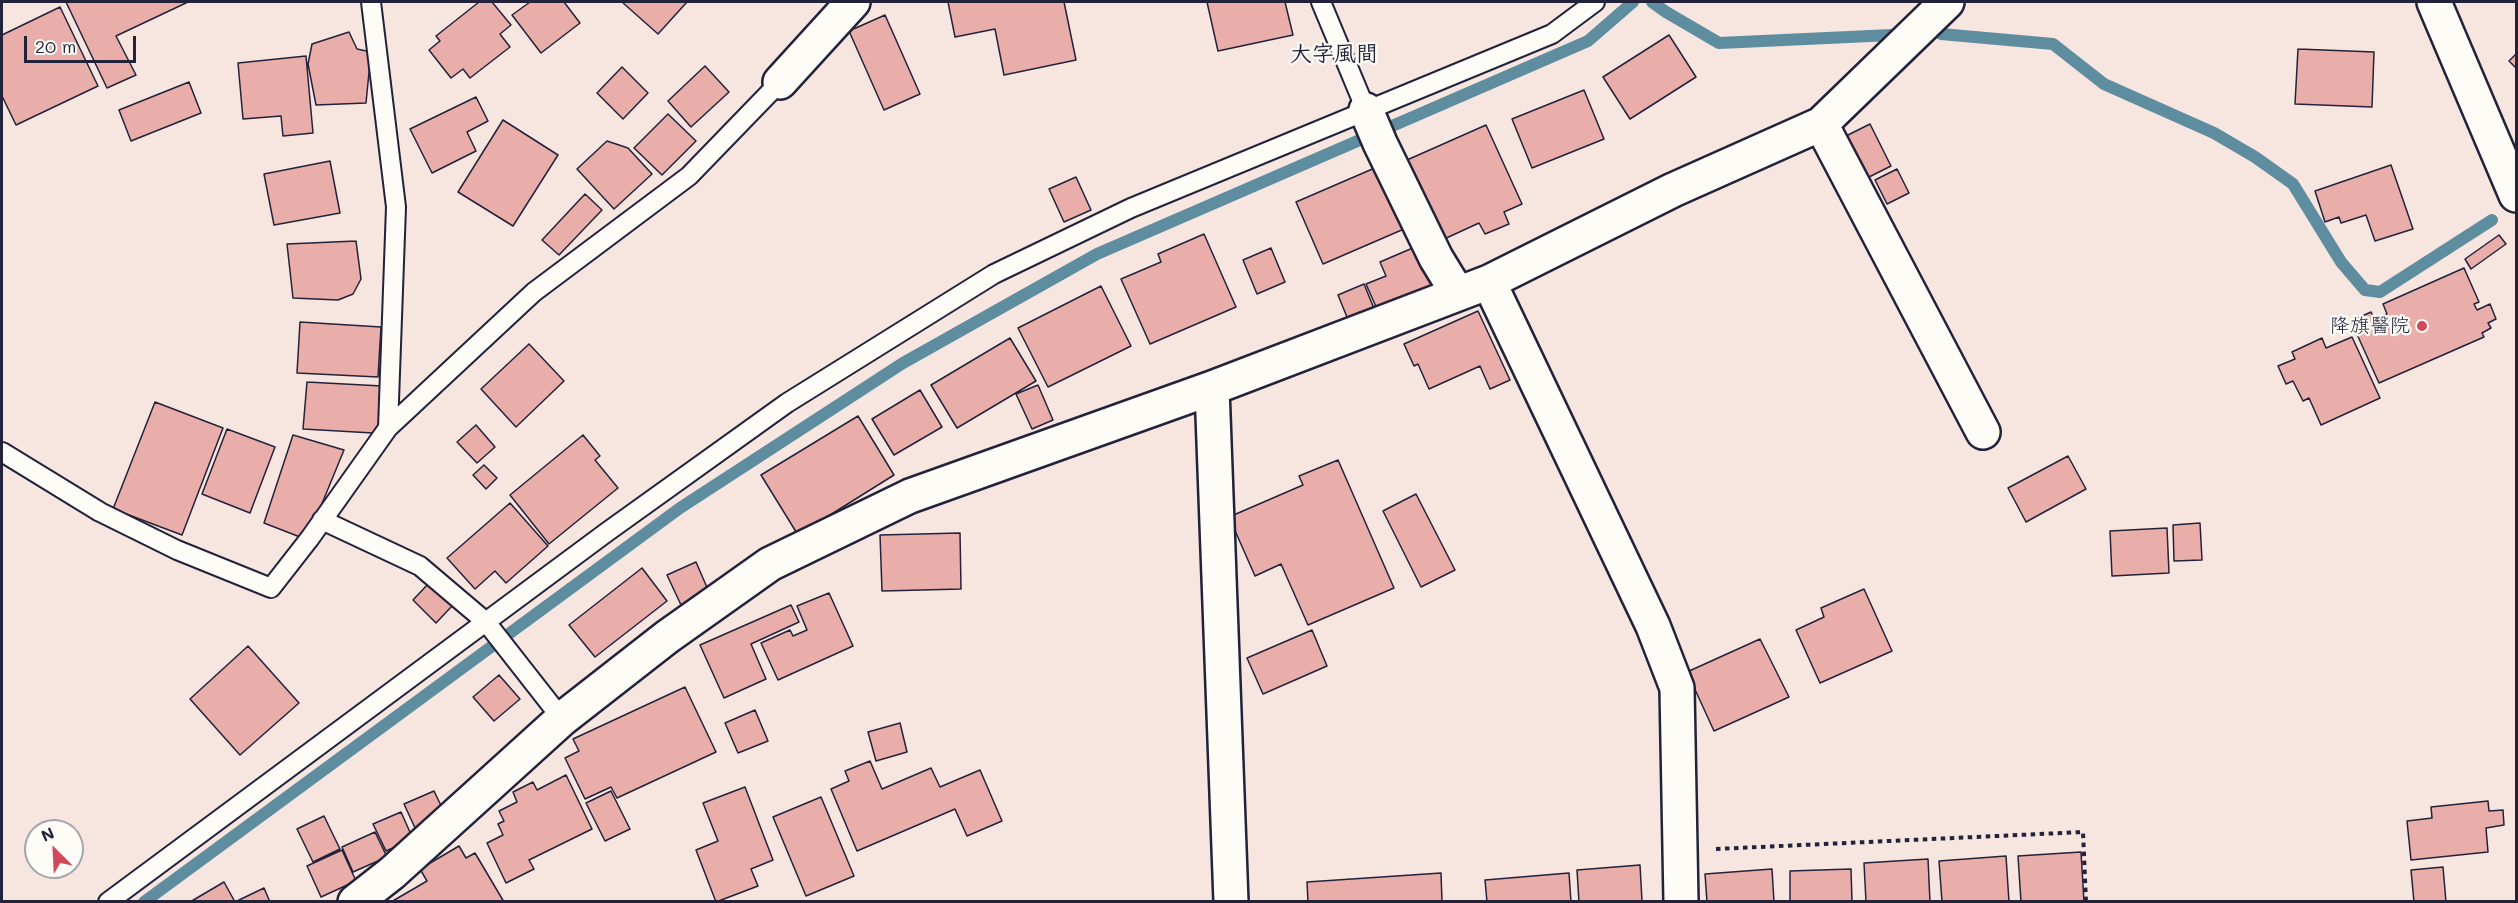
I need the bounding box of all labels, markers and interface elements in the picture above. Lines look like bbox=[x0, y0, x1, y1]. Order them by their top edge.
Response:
scale bar bbox=[27, 24, 140, 62]
text: 20 m bbox=[35, 34, 76, 58]
district label: 大字風間 bbox=[1290, 41, 1378, 67]
place label: 降旗醫院 bbox=[2330, 314, 2410, 338]
marker: 降旗醫院 bbox=[2415, 319, 2429, 333]
north arrow bbox=[24, 819, 84, 879]
text: N bbox=[37, 822, 57, 846]

